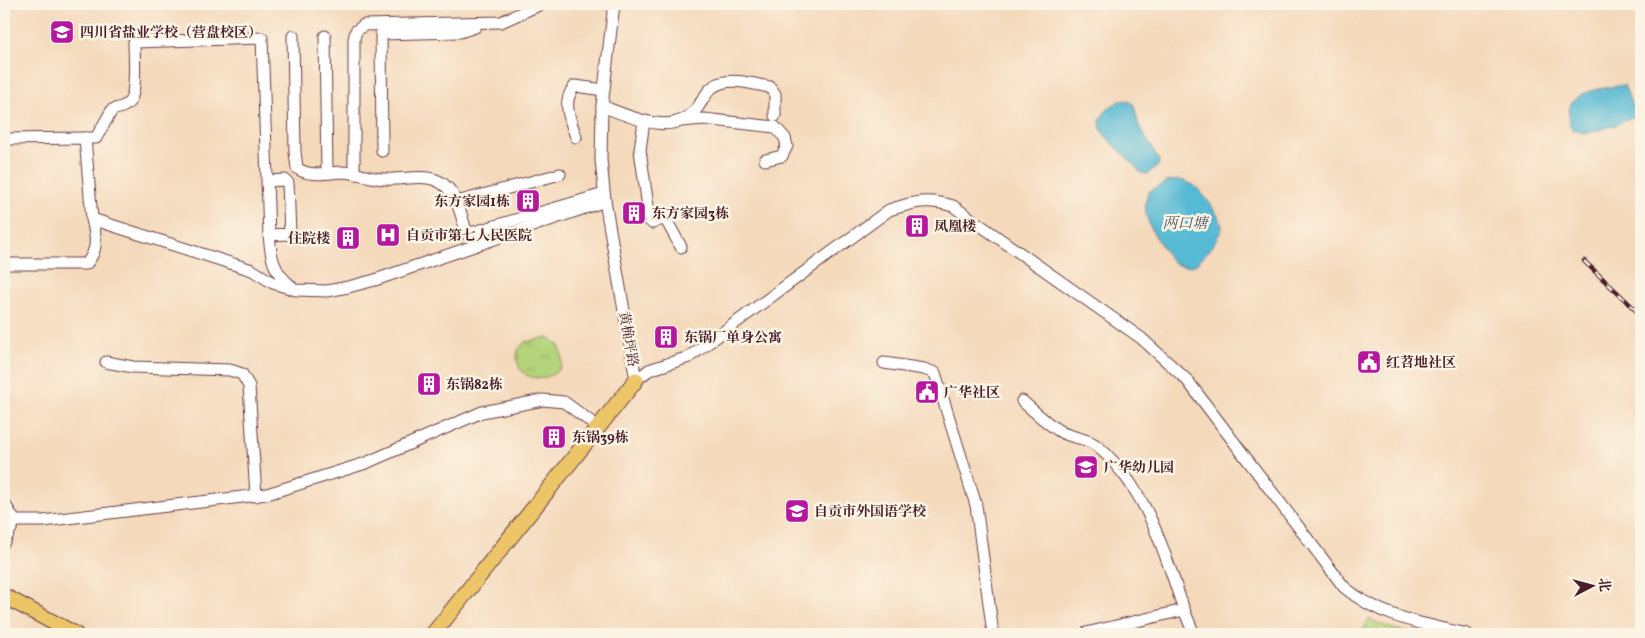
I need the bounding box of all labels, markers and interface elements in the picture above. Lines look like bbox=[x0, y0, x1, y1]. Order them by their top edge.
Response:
school or university icon: 四川省盐业学校（营盘校区） bbox=[49, 19, 75, 45]
place label: 四川省盐业学校（营盘校区） bbox=[80, 24, 262, 43]
building icon: 东方家园1栋 bbox=[515, 188, 541, 214]
place label: 东方家园1栋 bbox=[434, 193, 510, 212]
building icon: 东方家园3栋 bbox=[621, 200, 647, 226]
place label: 东方家园3栋 bbox=[652, 205, 729, 224]
building icon: 凤凰楼 bbox=[904, 213, 930, 239]
water label: 两口塘 bbox=[1162, 214, 1209, 235]
place label: 凤凰楼 bbox=[934, 218, 976, 237]
hospital icon: 自贡市第七人民医院 bbox=[375, 222, 401, 248]
building icon: 住院楼 bbox=[335, 225, 361, 251]
place label: 自贡市第七人民医院 bbox=[406, 227, 532, 246]
place label: 住院楼 bbox=[288, 230, 330, 249]
street label: 黄桷坪路 bbox=[613, 310, 642, 368]
building icon: 东锅厂单身公寓 bbox=[653, 324, 679, 350]
place label: 东锅厂单身公寓 bbox=[684, 329, 782, 348]
public building icon: 红苕地社区 bbox=[1356, 349, 1382, 375]
place label: 红苕地社区 bbox=[1386, 354, 1456, 373]
building icon: 东锅82栋 bbox=[416, 371, 442, 397]
place label: 东锅82栋 bbox=[446, 376, 503, 395]
public building icon: 广华社区 bbox=[914, 379, 940, 405]
place label: 广华社区 bbox=[944, 384, 1000, 403]
building icon: 东锅39栋 bbox=[541, 424, 567, 450]
place label: 东锅39栋 bbox=[572, 429, 629, 448]
school or university icon: 广华幼儿园 bbox=[1073, 454, 1099, 480]
place label: 广华幼儿园 bbox=[1104, 459, 1174, 478]
school or university icon: 自贡市外国语学校 bbox=[784, 498, 810, 524]
place label: 自贡市外国语学校 bbox=[814, 503, 926, 522]
north arrow bbox=[1568, 560, 1618, 610]
text: 北 bbox=[1593, 577, 1614, 593]

